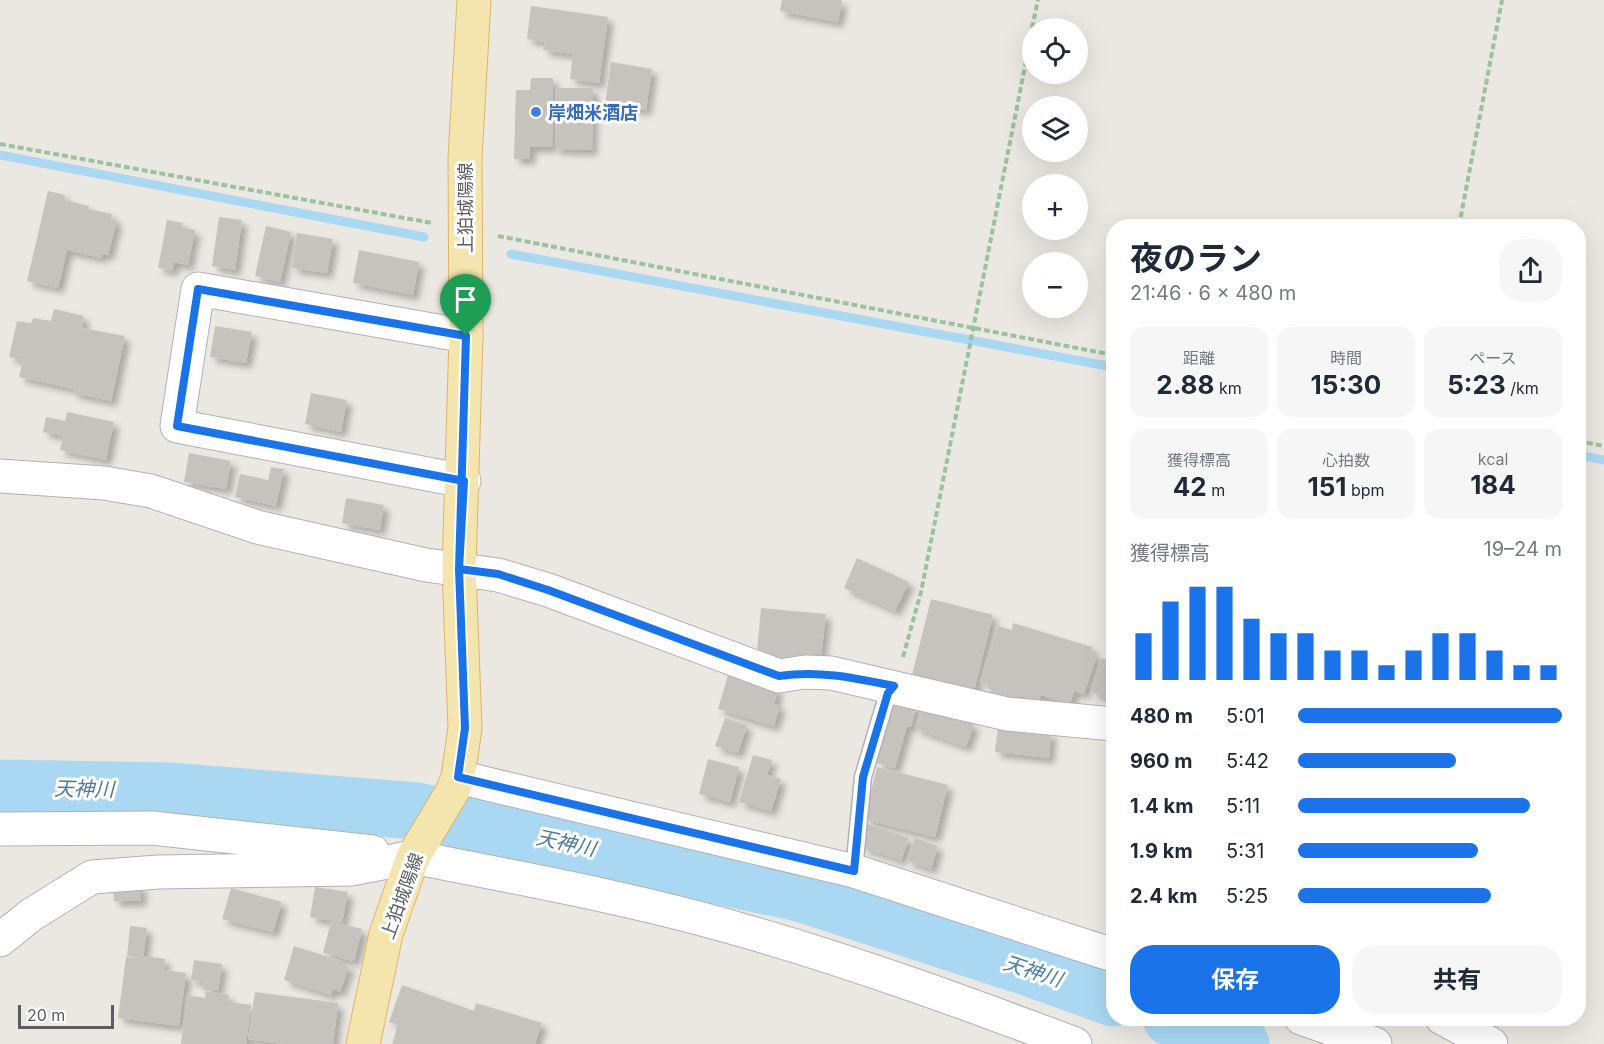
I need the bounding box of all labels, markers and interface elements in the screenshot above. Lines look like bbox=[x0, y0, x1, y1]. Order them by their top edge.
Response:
map controls bbox=[1022, 18, 1088, 318]
button: locate bbox=[1022, 18, 1088, 84]
button: layers bbox=[1022, 96, 1088, 162]
place label: 岸畑米酒店 bbox=[548, 102, 638, 123]
marker: 岸畑米酒店 bbox=[529, 105, 543, 119]
street label: 上狛城陽線 bbox=[455, 163, 476, 253]
button: + bbox=[1022, 174, 1088, 240]
text: 夜のラン bbox=[1130, 238, 1262, 278]
button: share bbox=[1499, 239, 1562, 302]
button: − bbox=[1022, 252, 1088, 318]
pin bbox=[440, 274, 491, 336]
text: 21:46 · 6 × 480 m bbox=[1130, 281, 1296, 305]
icon: arrive bbox=[449, 283, 482, 316]
text: 距離 bbox=[1183, 348, 1215, 368]
text: 時間 bbox=[1330, 348, 1362, 368]
text: ペース bbox=[1469, 348, 1517, 368]
text: 2.88 bbox=[1156, 369, 1214, 400]
text: 15:30 bbox=[1311, 369, 1381, 400]
text: 5:23 bbox=[1447, 369, 1506, 400]
text: km bbox=[1214, 378, 1242, 398]
text: /km bbox=[1506, 378, 1539, 398]
text: kcal bbox=[1478, 449, 1508, 469]
text: 獲得標高 bbox=[1167, 450, 1231, 470]
text: 心拍数 bbox=[1322, 450, 1370, 470]
text: 184 bbox=[1470, 469, 1516, 500]
text: 42 bbox=[1173, 471, 1207, 502]
text: 151 bbox=[1307, 471, 1346, 502]
text: m bbox=[1207, 480, 1225, 500]
text: bpm bbox=[1346, 480, 1385, 500]
text: 19–24 m bbox=[1484, 537, 1562, 561]
text: 獲得標高 bbox=[1130, 541, 1210, 565]
text: 480 m bbox=[1130, 704, 1193, 728]
text: 5:01 bbox=[1226, 704, 1265, 728]
text: 960 m bbox=[1130, 749, 1192, 773]
text: 5:42 bbox=[1226, 749, 1269, 773]
water label: 天神川 bbox=[54, 776, 116, 802]
text: 1.4 km bbox=[1130, 794, 1193, 818]
text: 5:11 bbox=[1226, 794, 1260, 818]
water label: 天神川 bbox=[534, 825, 600, 861]
text: 1.9 km bbox=[1130, 839, 1193, 863]
text: 5:31 bbox=[1226, 839, 1264, 863]
street label: 上狛城陽線 bbox=[377, 850, 427, 942]
text: 2.4 km bbox=[1130, 884, 1197, 908]
text: 5:25 bbox=[1226, 884, 1268, 908]
button: 保存 bbox=[1130, 945, 1340, 1014]
button: 共有 bbox=[1352, 945, 1562, 1014]
water label: 天神川 bbox=[1001, 950, 1067, 992]
scale bar bbox=[18, 1002, 114, 1030]
text: 20 m bbox=[27, 1005, 65, 1025]

